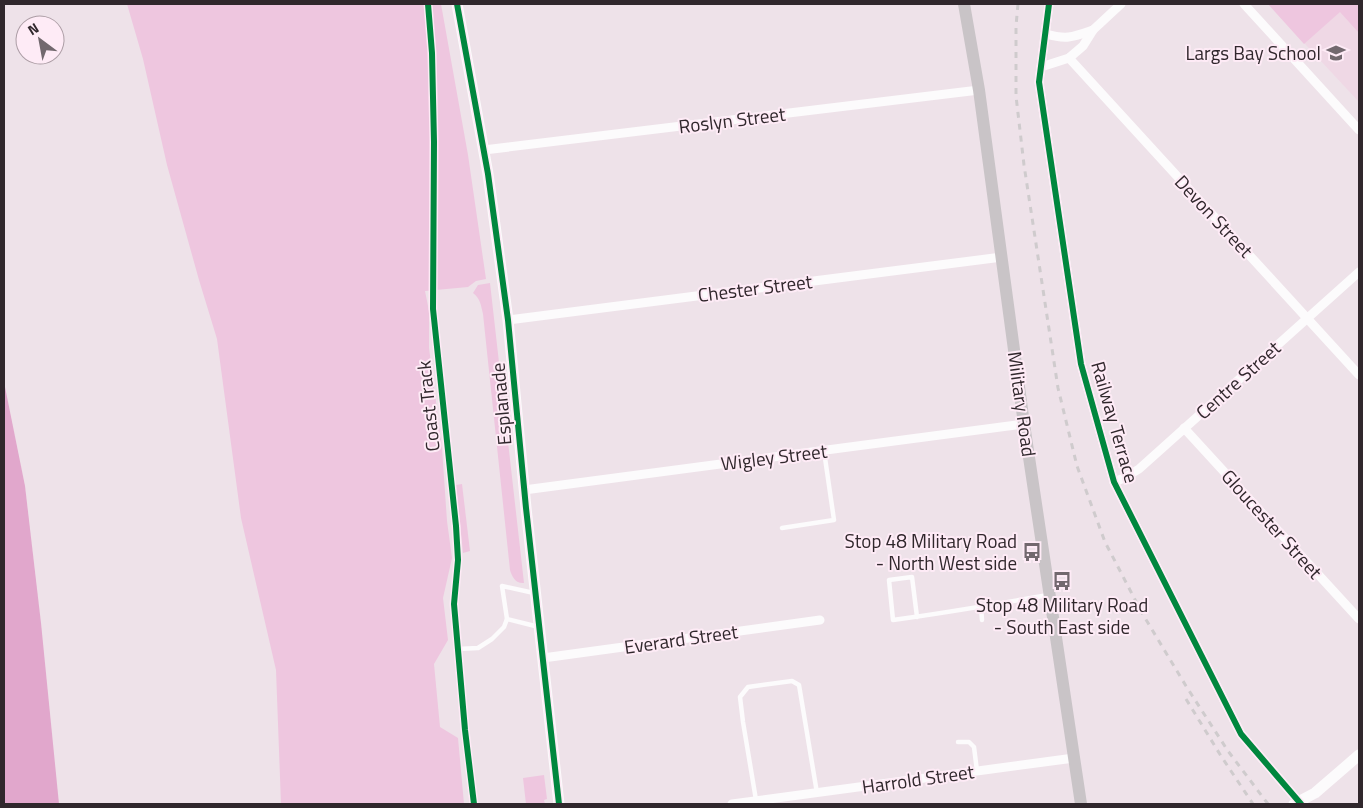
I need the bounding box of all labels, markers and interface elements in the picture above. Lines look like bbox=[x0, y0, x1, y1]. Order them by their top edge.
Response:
north arrow bbox=[15, 15, 65, 65]
text: N bbox=[23, 17, 43, 40]
place label: Largs Bay School bbox=[1185, 38, 1321, 67]
school or university icon: Largs Bay School bbox=[1325, 42, 1347, 64]
street label: Roslyn Street bbox=[677, 99, 787, 140]
street label: Devon Street bbox=[1168, 168, 1261, 264]
street label: Chester Street bbox=[696, 266, 814, 309]
street label: Centre Street bbox=[1189, 333, 1287, 426]
street label: Military Road bbox=[1001, 349, 1044, 458]
street label: Railway Terrace bbox=[1084, 358, 1147, 486]
street label: Coast Track bbox=[408, 359, 447, 453]
street label: Esplanade bbox=[482, 362, 519, 446]
street label: Wigley Street bbox=[719, 436, 829, 477]
street label: Gloucester Street bbox=[1215, 462, 1330, 585]
place label: Stop 48 Military Road - North West side bbox=[845, 526, 1017, 577]
bus stop icon: Stop 48 Military Road - North West side bbox=[1021, 541, 1043, 563]
bus stop icon: Stop 48 Military Road - South East side bbox=[1051, 570, 1073, 592]
place label: Stop 48 Military Road - South East side bbox=[976, 590, 1148, 641]
street label: Everard Street bbox=[622, 616, 740, 661]
street label: Harrold Street bbox=[860, 756, 976, 801]

